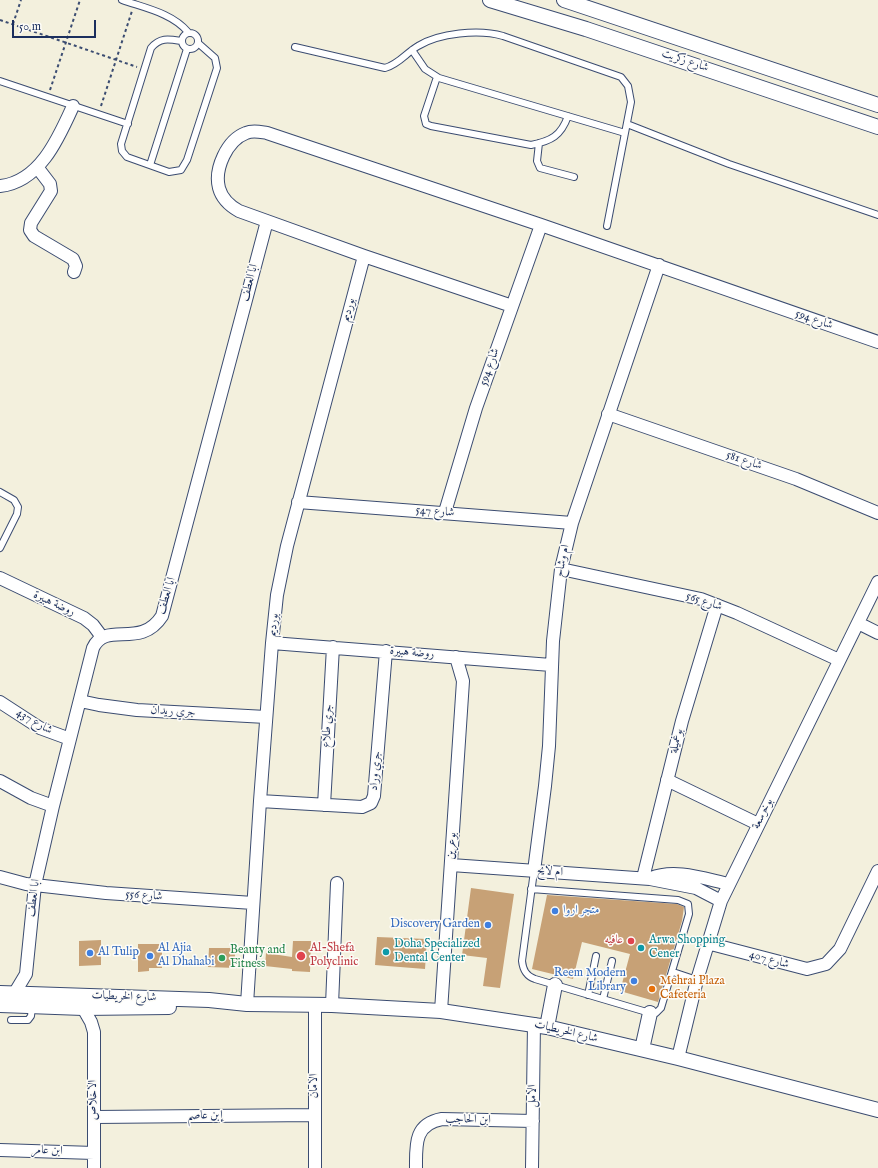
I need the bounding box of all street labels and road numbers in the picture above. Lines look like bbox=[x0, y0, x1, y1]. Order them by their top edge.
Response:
street label: شارع زكريت bbox=[660, 46, 710, 76]
street label: ابا العطف bbox=[238, 263, 262, 303]
street label: بورديم bbox=[339, 297, 359, 323]
street label: شارع 594 bbox=[793, 307, 835, 333]
street label: شارع 594 bbox=[477, 346, 503, 388]
street label: شارع 581 bbox=[724, 448, 764, 474]
street label: شارع 547 bbox=[415, 503, 455, 521]
street label: ام وشاح bbox=[553, 543, 573, 579]
street label: ابا العطف bbox=[155, 576, 179, 616]
street label: روضة هبيرة bbox=[31, 588, 77, 620]
street label: شارع 565 bbox=[684, 589, 724, 615]
street label: بورديم bbox=[266, 612, 282, 638]
street label: روضة هبيرة bbox=[389, 644, 435, 662]
street label: جري ريدان bbox=[150, 704, 196, 720]
street label: جري طلاع bbox=[320, 704, 336, 748]
street label: شارع 437 bbox=[13, 706, 55, 738]
street label: بوغميلة bbox=[667, 727, 687, 755]
street label: جري وراد bbox=[367, 750, 385, 792]
street label: بوخرسعة bbox=[749, 796, 777, 832]
street label: بوعرين bbox=[444, 832, 460, 860]
street label: ام لايح bbox=[536, 864, 564, 880]
street label: ابا العطف bbox=[24, 878, 44, 918]
street label: شارع 556 bbox=[125, 888, 163, 904]
street label: شارع 407 bbox=[747, 948, 791, 972]
street label: شارع الخريطيات bbox=[91, 989, 157, 1005]
street label: شارع الخريطيات bbox=[533, 1018, 599, 1046]
street label: الامان bbox=[308, 1074, 322, 1098]
street label: الاخلاص bbox=[87, 1080, 101, 1120]
street label: الامل bbox=[526, 1085, 540, 1107]
street label: إبن عاصم bbox=[187, 1108, 223, 1124]
street label: ابن الحاجب bbox=[445, 1112, 491, 1128]
street label: ابن عامر bbox=[31, 1143, 63, 1159]

